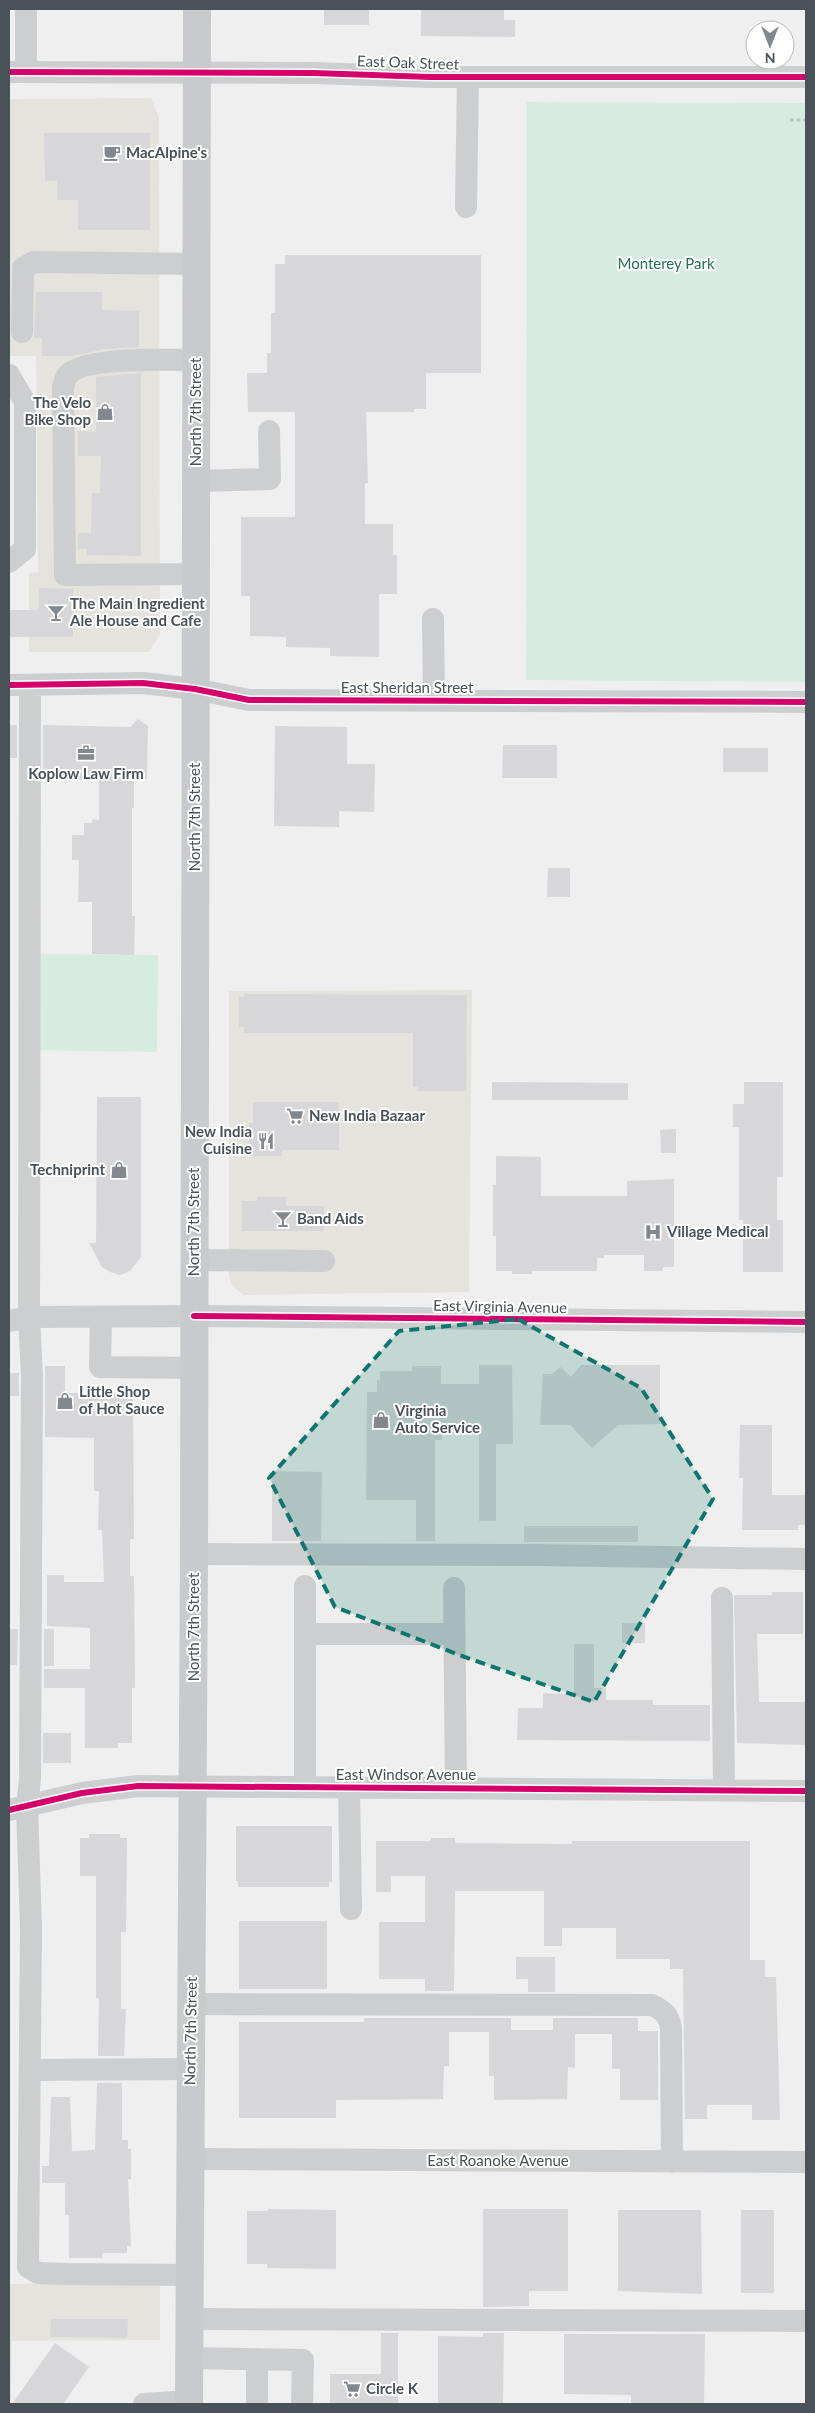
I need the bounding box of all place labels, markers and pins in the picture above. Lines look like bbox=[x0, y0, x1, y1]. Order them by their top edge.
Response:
cafe icon: MacAlpine's bbox=[102, 143, 122, 163]
place label: MacAlpine's bbox=[126, 143, 207, 161]
place label: The Velo Bike Shop bbox=[24, 393, 91, 428]
shop icon: The Velo Bike Shop bbox=[95, 402, 115, 422]
place label: The Main Ingredient Ale House and Cafe bbox=[69, 594, 205, 629]
bar icon: The Main Ingredient Ale House and Cafe bbox=[46, 603, 66, 623]
office icon: Koplow Law Firm bbox=[76, 743, 96, 763]
place label: Koplow Law Firm bbox=[28, 764, 144, 782]
supermarket icon: New India Bazaar bbox=[285, 1106, 305, 1126]
place label: New India Bazaar bbox=[309, 1106, 425, 1124]
place label: New India Cuisine bbox=[185, 1122, 252, 1157]
restaurant icon: New India Cuisine bbox=[256, 1131, 276, 1151]
place label: Techniprint bbox=[30, 1160, 105, 1178]
shop icon: Techniprint bbox=[109, 1160, 129, 1180]
bar icon: Band Aids bbox=[273, 1209, 293, 1229]
place label: Band Aids bbox=[297, 1209, 364, 1227]
hospital icon: Village Medical bbox=[643, 1222, 663, 1242]
place label: Village Medical bbox=[666, 1222, 769, 1240]
place label: Little Shop of Hot Sauce bbox=[79, 1382, 165, 1417]
shop icon: Little Shop of Hot Sauce bbox=[55, 1391, 75, 1411]
place label: Virginia Auto Service bbox=[394, 1401, 480, 1436]
shop icon: Virginia Auto Service bbox=[371, 1410, 391, 1430]
supermarket icon: Circle K bbox=[342, 2379, 362, 2399]
place label: Circle K bbox=[366, 2379, 419, 2397]

